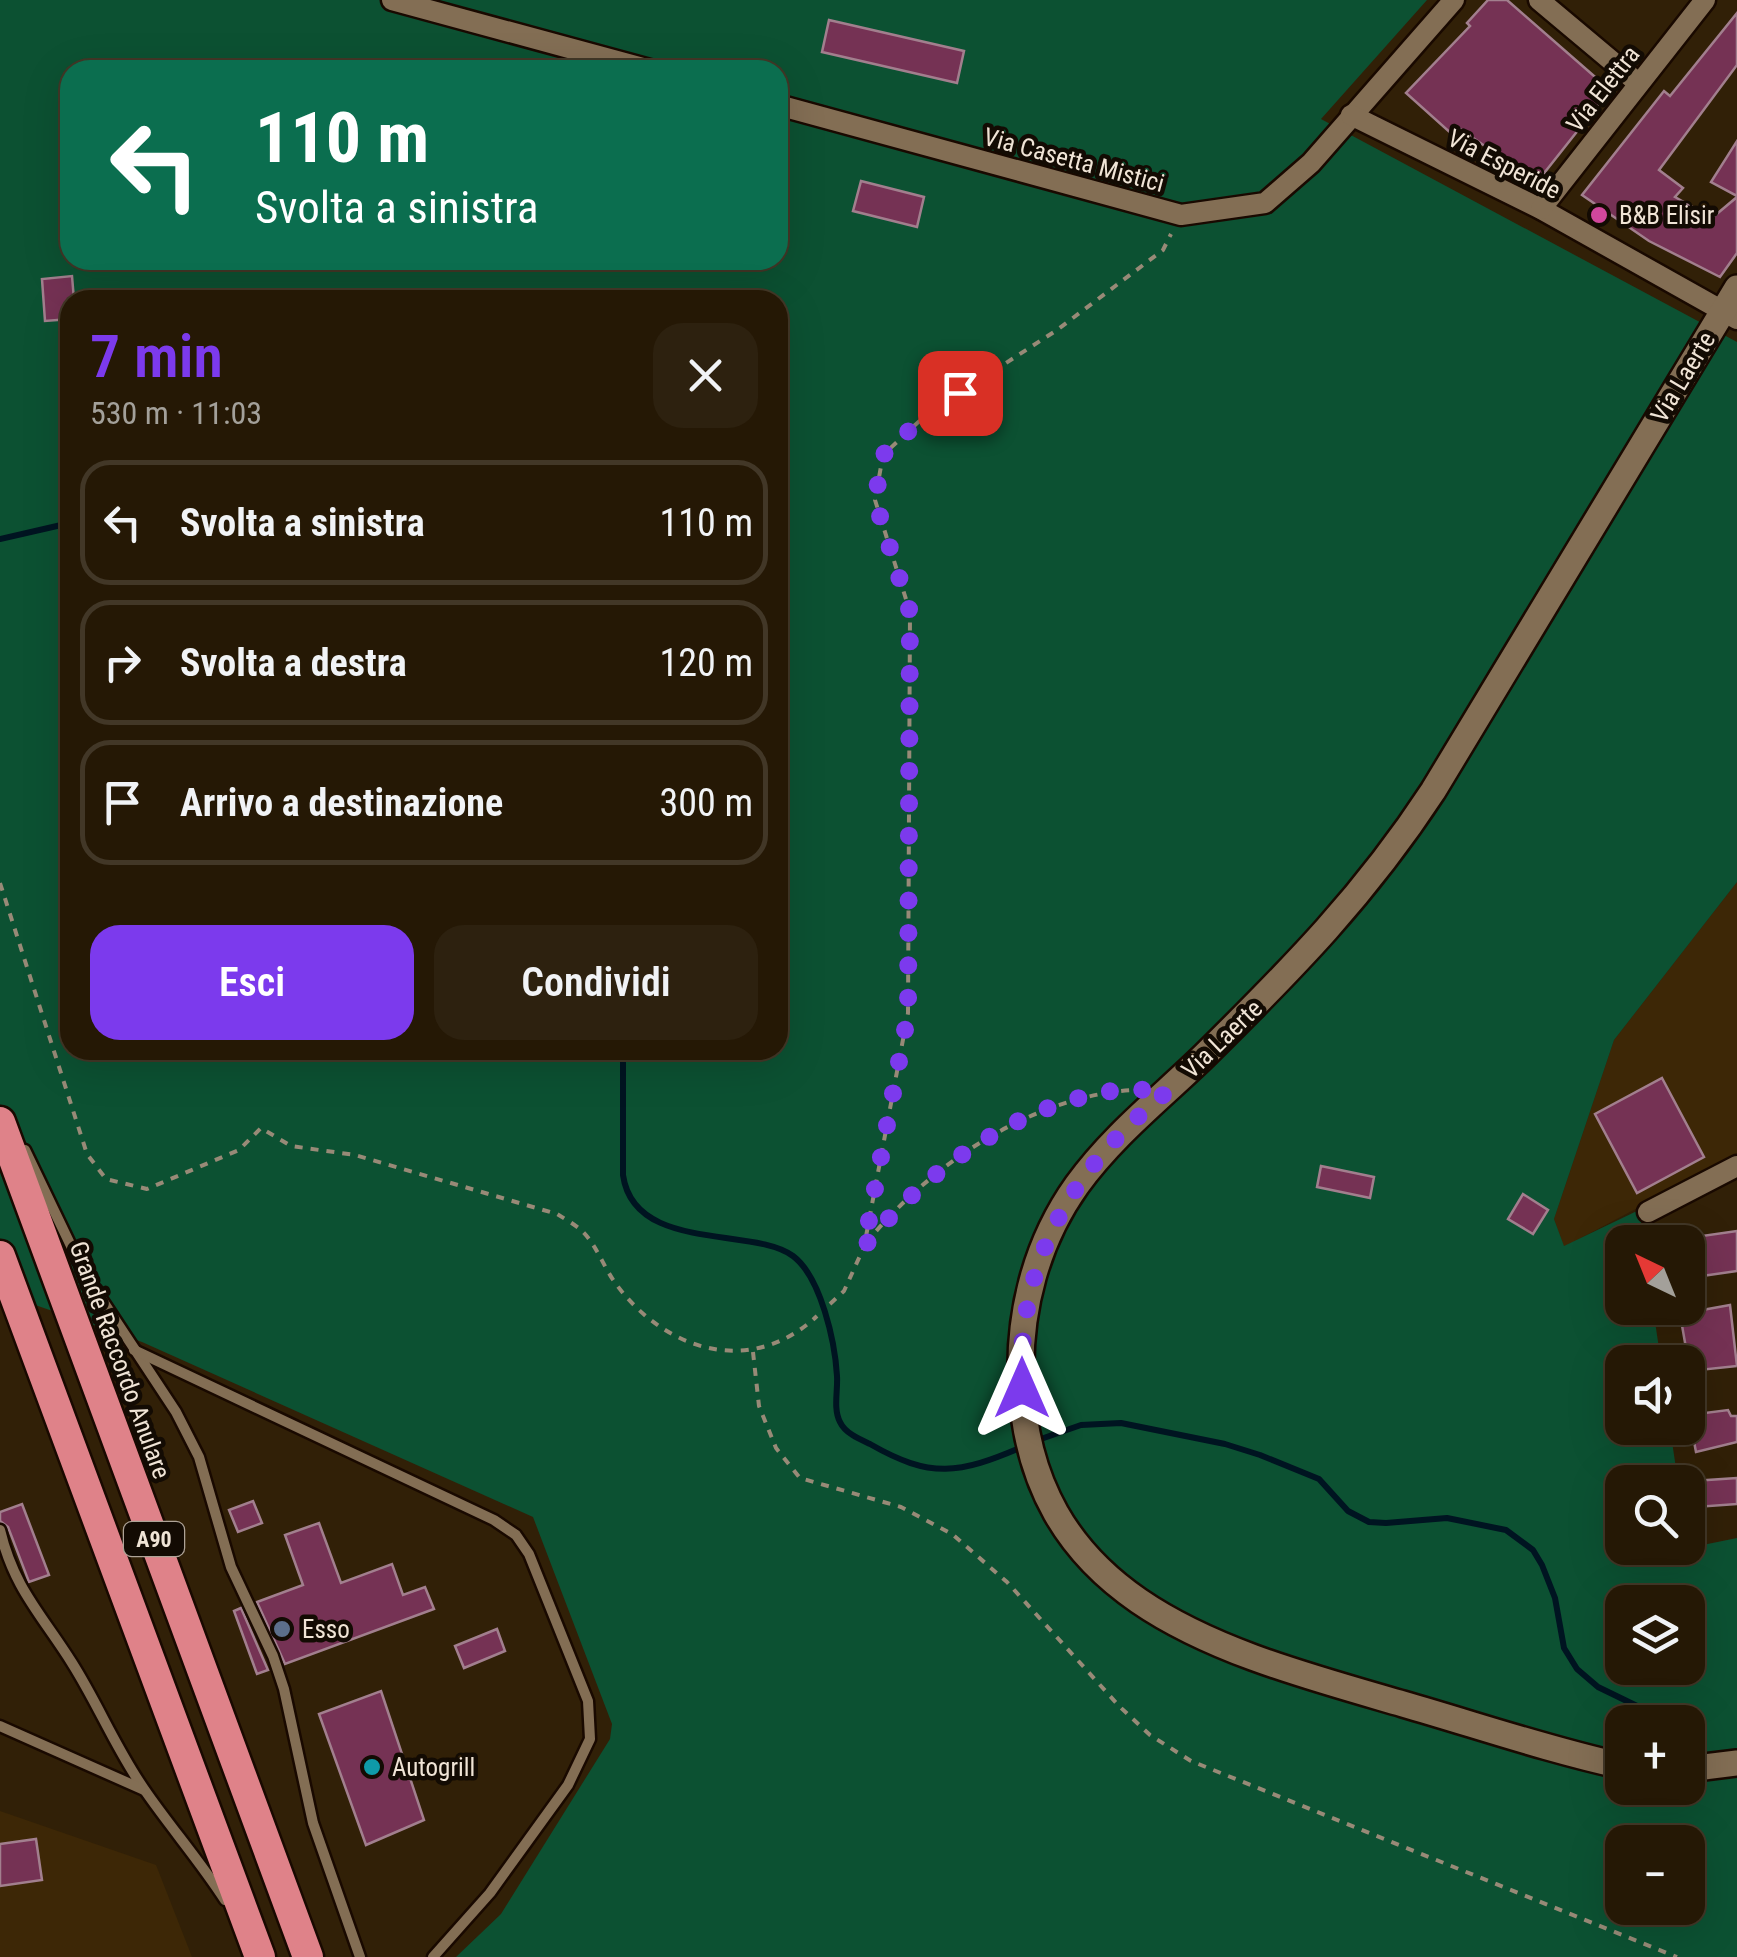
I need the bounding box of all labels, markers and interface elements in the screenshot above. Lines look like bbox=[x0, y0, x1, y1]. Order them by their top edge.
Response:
street label: Via Elettra bbox=[1560, 40, 1646, 138]
text: 110 m bbox=[255, 97, 429, 179]
icon: left bbox=[90, 100, 220, 230]
street label: Via Casetta Mistici bbox=[981, 122, 1167, 198]
street label: Via Esperide bbox=[1443, 123, 1565, 205]
text: Svolta a sinistra bbox=[255, 181, 538, 234]
place label: B&B Elisir bbox=[1619, 201, 1715, 230]
marker: B&B Elisir bbox=[1588, 204, 1610, 226]
text: 7 min bbox=[90, 321, 223, 392]
button: close bbox=[653, 323, 758, 428]
street label: Via Laerte bbox=[1645, 327, 1721, 427]
pin bbox=[918, 351, 1003, 436]
icon: arrive bbox=[933, 366, 988, 421]
text: 530 m · 11:03 bbox=[90, 394, 262, 432]
icon: left bbox=[95, 495, 150, 550]
text: Svolta a sinistra bbox=[180, 501, 425, 545]
text: 110 m bbox=[659, 501, 753, 545]
icon: right bbox=[95, 635, 150, 690]
text: Svolta a destra bbox=[180, 641, 407, 685]
text: 120 m bbox=[659, 641, 753, 685]
icon: arrive bbox=[95, 775, 150, 830]
text: Arrivo a destinazione bbox=[180, 781, 503, 825]
text: 300 m bbox=[659, 781, 753, 825]
button: Esci bbox=[90, 925, 414, 1040]
button: Condividi bbox=[434, 925, 758, 1040]
street label: Via Laerte bbox=[1176, 994, 1268, 1084]
north arrow bbox=[1605, 1225, 1705, 1325]
map controls bbox=[1605, 1225, 1705, 1925]
street label: Grande Raccordo Anulare bbox=[64, 1237, 176, 1483]
position arrow bbox=[970, 1336, 1074, 1440]
button: sound bbox=[1605, 1345, 1705, 1445]
button: search bbox=[1605, 1465, 1705, 1565]
road number: A90 bbox=[124, 1522, 184, 1556]
button: layers bbox=[1605, 1585, 1705, 1685]
place label: Esso bbox=[302, 1615, 350, 1644]
marker: Esso bbox=[271, 1618, 293, 1640]
button: + bbox=[1605, 1705, 1705, 1805]
place label: Autogrill bbox=[392, 1753, 475, 1782]
marker: Autogrill bbox=[361, 1756, 383, 1778]
button: − bbox=[1605, 1825, 1705, 1925]

